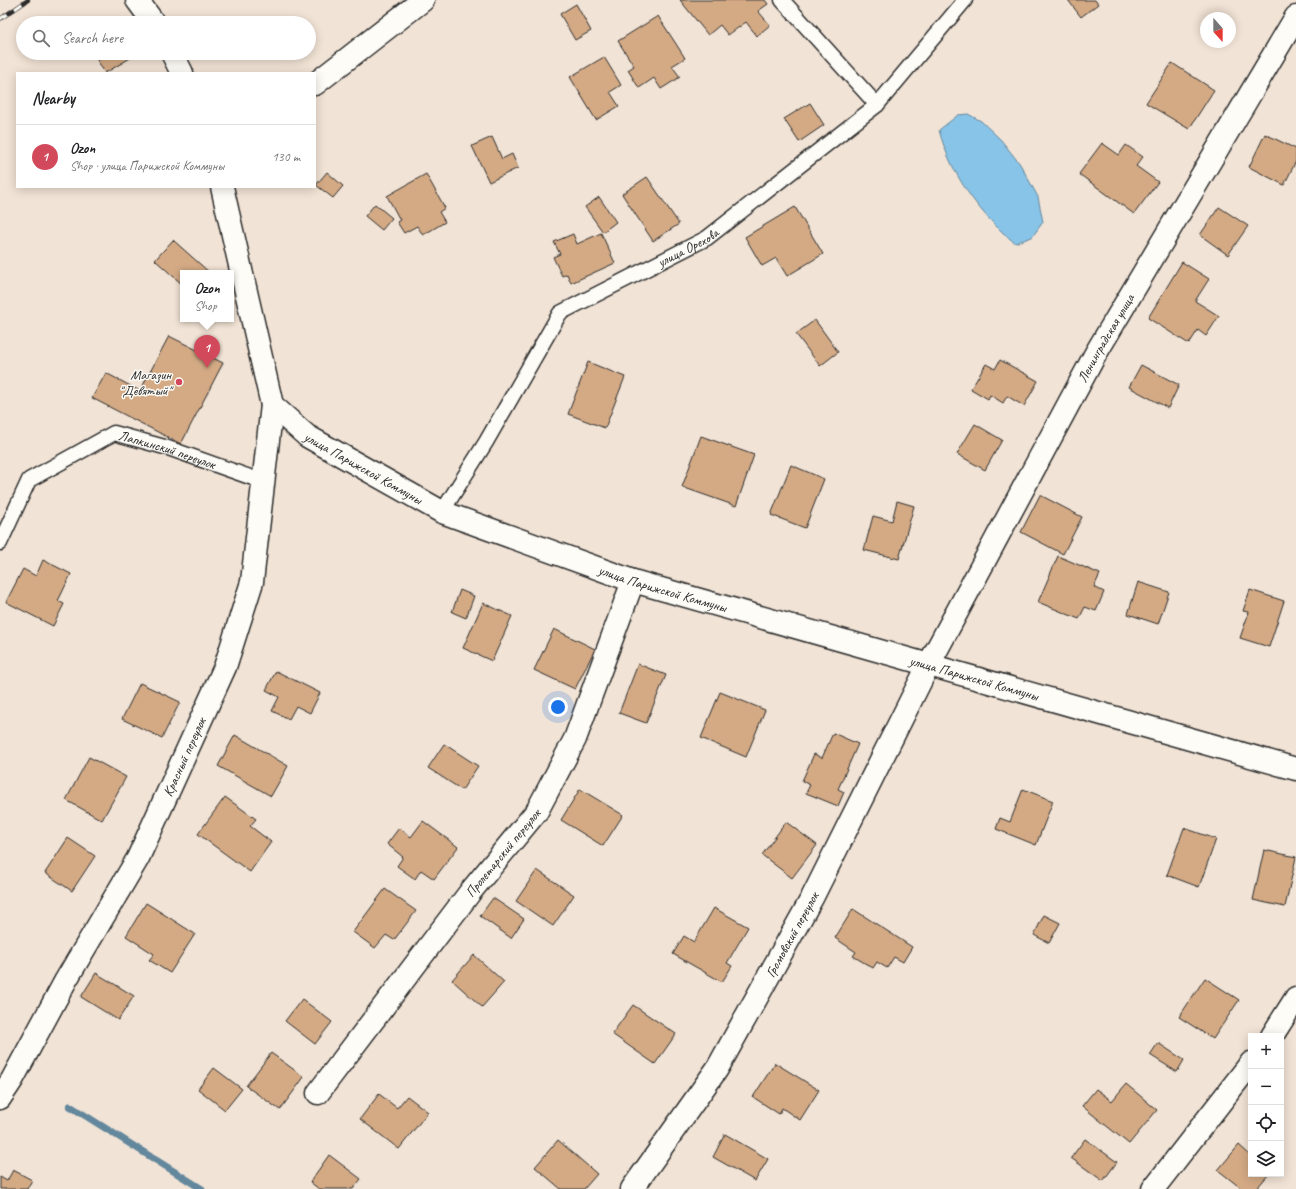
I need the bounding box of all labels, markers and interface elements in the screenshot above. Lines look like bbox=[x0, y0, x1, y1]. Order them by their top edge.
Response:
north arrow bbox=[1200, 12, 1236, 48]
search box bbox=[16, 16, 316, 60]
icon: search bbox=[30, 27, 52, 49]
text: Search here bbox=[62, 29, 123, 48]
text: Nearby bbox=[32, 88, 75, 109]
text: Ozon bbox=[70, 139, 95, 158]
text: 1 bbox=[42, 149, 48, 165]
text: 130 m bbox=[272, 149, 300, 165]
text: Shop · улица Парижской Коммуны bbox=[70, 158, 224, 174]
street label: улица Орехова bbox=[653, 223, 723, 271]
popup bbox=[180, 270, 234, 322]
text: Ozon bbox=[194, 279, 220, 298]
street label: Ленинградская улица bbox=[1073, 290, 1138, 385]
text: Shop bbox=[194, 298, 217, 314]
pin: 1 bbox=[194, 335, 220, 368]
place label: Магазин "Девятый" bbox=[119, 366, 174, 399]
marker: Магазин "Девятый" bbox=[174, 377, 184, 387]
street label: Лапкинский переулок bbox=[117, 426, 219, 473]
street label: улица Парижской Коммуны bbox=[300, 427, 427, 508]
street label: улица Парижской Коммуны bbox=[595, 560, 730, 616]
street label: улица Парижской Коммуны bbox=[907, 651, 1042, 704]
your location bbox=[548, 697, 568, 717]
street label: Красный переулок bbox=[159, 713, 210, 799]
street label: Пролетарский переулок bbox=[461, 804, 545, 900]
street label: Громовский переулок bbox=[761, 888, 823, 980]
map controls bbox=[1248, 1033, 1284, 1177]
button: + bbox=[1248, 1033, 1284, 1069]
button: − bbox=[1248, 1069, 1284, 1105]
button: locate bbox=[1248, 1105, 1284, 1141]
button: layers bbox=[1248, 1141, 1284, 1177]

